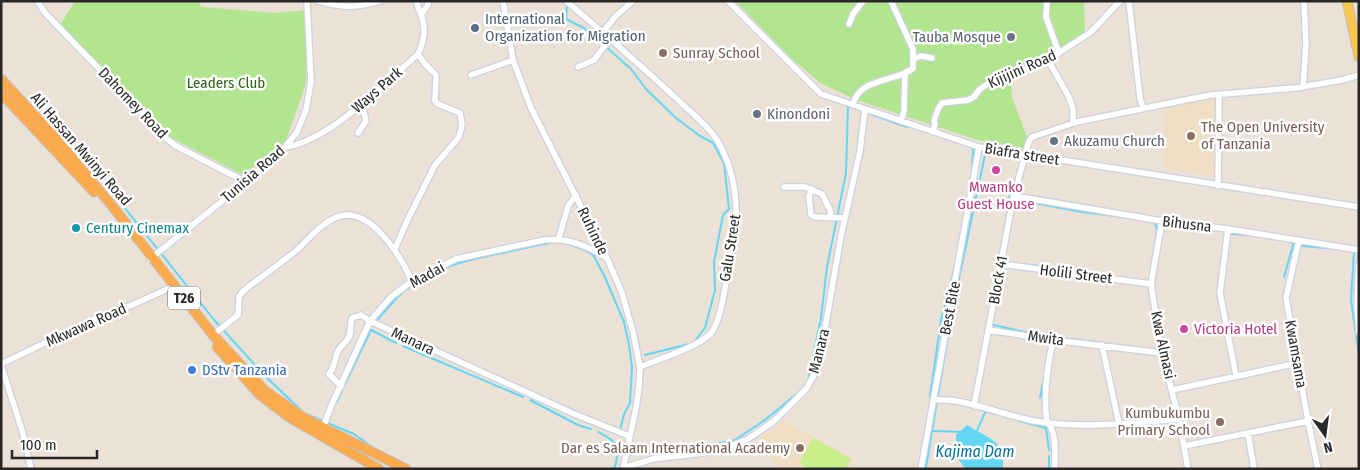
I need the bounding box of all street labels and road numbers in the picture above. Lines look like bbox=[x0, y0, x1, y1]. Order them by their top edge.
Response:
street label: Kijijini Road bbox=[985, 46, 1059, 92]
street label: Ways Park bbox=[348, 63, 406, 117]
street label: Dahomey Road bbox=[95, 64, 171, 142]
street label: Ali Hassan Mwinyi Road bbox=[27, 89, 135, 209]
street label: Biafra street bbox=[983, 139, 1061, 169]
street label: Tunisia Road bbox=[218, 142, 288, 206]
street label: Ruhinde bbox=[574, 204, 612, 258]
street label: Bihusna bbox=[1161, 212, 1213, 236]
street label: Galu Street bbox=[716, 213, 744, 283]
street label: Block 41 bbox=[985, 254, 1011, 306]
street label: Madai bbox=[406, 258, 448, 292]
street label: Holili Street bbox=[1039, 261, 1113, 287]
street label: Best Bite bbox=[936, 280, 964, 336]
road number: T26 bbox=[168, 286, 200, 310]
street label: Mkwawa Road bbox=[43, 299, 129, 351]
street label: Kwa Almasi bbox=[1147, 309, 1179, 381]
street label: Kwamsama bbox=[1281, 318, 1311, 390]
street label: Manara bbox=[389, 323, 437, 359]
street label: Manara bbox=[805, 327, 833, 375]
street label: Mwita bbox=[1027, 327, 1065, 349]

